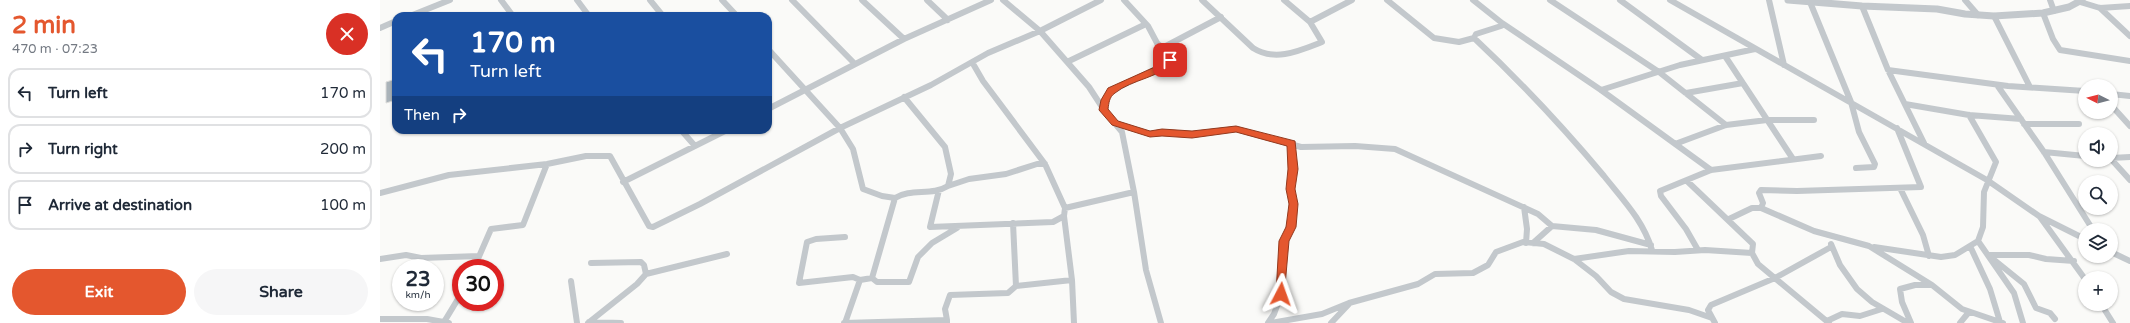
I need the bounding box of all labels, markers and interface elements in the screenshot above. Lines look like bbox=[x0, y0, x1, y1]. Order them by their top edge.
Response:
text: 2 min bbox=[12, 11, 76, 40]
button: close bbox=[326, 13, 368, 55]
text: 170 m bbox=[470, 26, 556, 60]
icon: left bbox=[404, 28, 456, 80]
text: 470 m · 07:23 bbox=[12, 41, 98, 57]
pin bbox=[1153, 43, 1187, 77]
icon: arrive bbox=[1159, 49, 1181, 71]
text: Turn left bbox=[470, 60, 542, 82]
north arrow bbox=[2078, 79, 2118, 119]
map controls bbox=[2078, 79, 2118, 311]
icon: left bbox=[14, 82, 36, 104]
text: Turn left bbox=[48, 84, 108, 102]
text: 170 m bbox=[320, 84, 366, 102]
icon: right bbox=[448, 104, 470, 126]
text: Then bbox=[404, 106, 440, 124]
button: sound bbox=[2078, 127, 2118, 167]
icon: right bbox=[14, 138, 36, 160]
text: Turn right bbox=[48, 140, 118, 158]
text: 200 m bbox=[320, 140, 366, 158]
button: search bbox=[2078, 175, 2118, 215]
icon: arrive bbox=[14, 194, 36, 216]
text: Arrive at destination bbox=[48, 196, 192, 214]
text: 100 m bbox=[320, 196, 366, 214]
button: layers bbox=[2078, 223, 2118, 263]
speed limit sign: 30 bbox=[452, 259, 504, 311]
text: 23 bbox=[405, 268, 431, 292]
button: Exit bbox=[12, 269, 186, 315]
button: Share bbox=[194, 269, 368, 315]
button: + bbox=[2078, 271, 2118, 311]
position arrow bbox=[1260, 273, 1302, 315]
text: km/h bbox=[405, 289, 431, 301]

